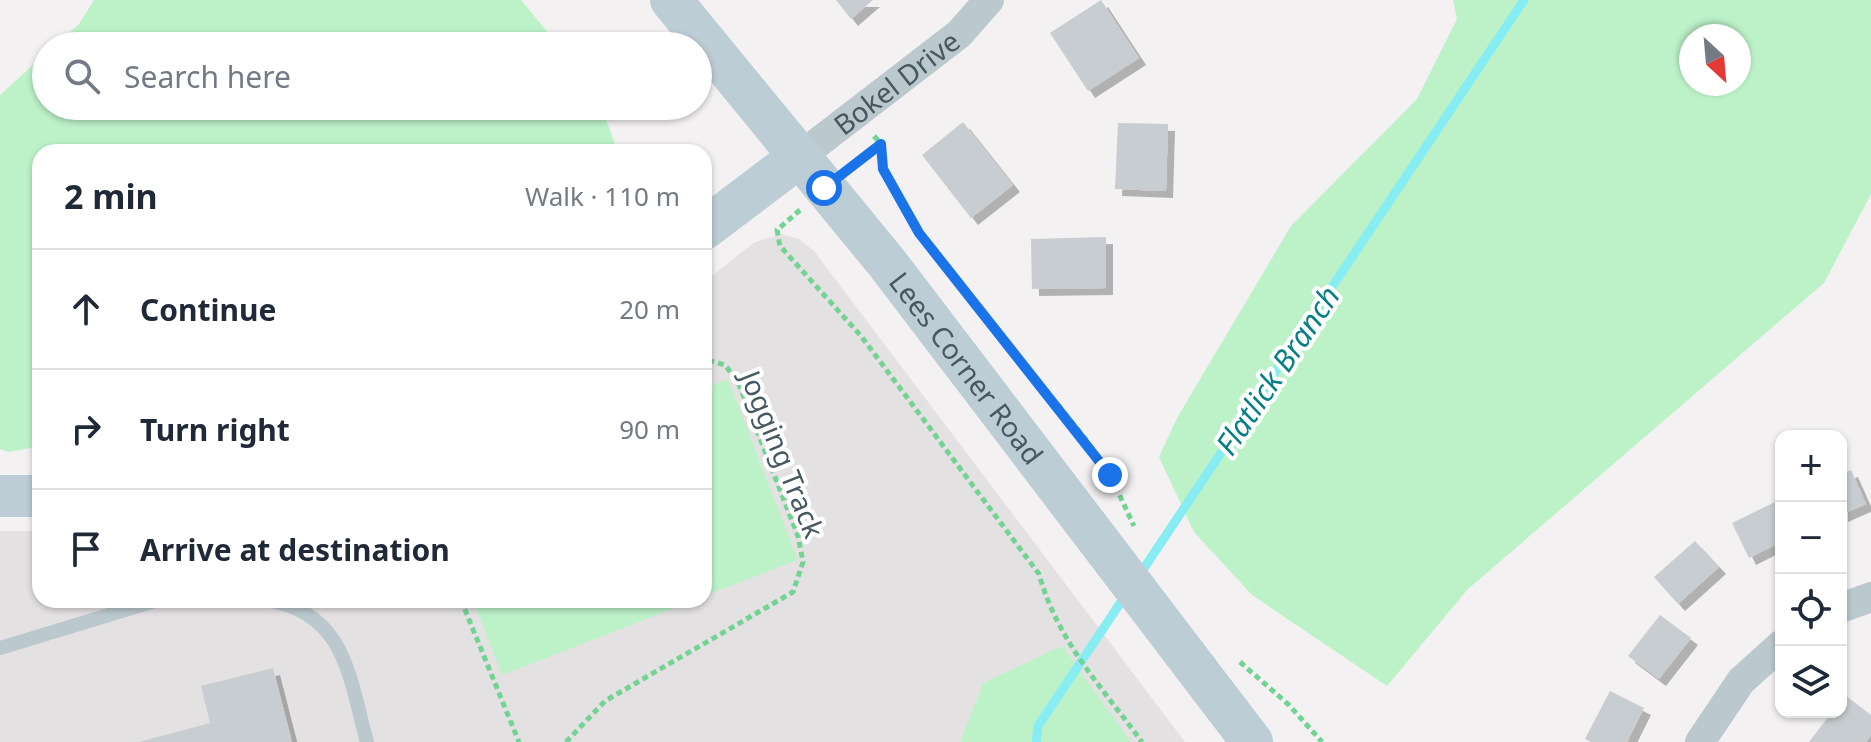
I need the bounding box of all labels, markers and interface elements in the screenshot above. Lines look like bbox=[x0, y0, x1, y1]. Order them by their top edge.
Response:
street label: Bokel Drive bbox=[825, 22, 967, 143]
north arrow bbox=[1679, 24, 1751, 96]
search box bbox=[32, 32, 712, 120]
icon: search bbox=[60, 54, 104, 98]
text: Search here bbox=[124, 56, 291, 97]
route start bbox=[806, 170, 842, 206]
text: 2 min bbox=[64, 173, 158, 219]
text: Walk · 110 m bbox=[525, 178, 680, 214]
street label: Lees Corner Road bbox=[881, 264, 1052, 472]
water label: Flatlick Branch bbox=[1205, 278, 1349, 462]
icon: ahead bbox=[64, 287, 108, 331]
text: Continue bbox=[140, 289, 276, 330]
text: 20 m bbox=[619, 291, 680, 327]
street label: Jogging Track bbox=[731, 362, 834, 543]
icon: right bbox=[64, 407, 108, 451]
text: Turn right bbox=[140, 409, 290, 450]
text: 90 m bbox=[619, 411, 680, 447]
map controls bbox=[1775, 430, 1847, 718]
button: + bbox=[1775, 430, 1847, 502]
route end bbox=[1092, 457, 1128, 493]
button: − bbox=[1775, 502, 1847, 574]
icon: arrive bbox=[64, 527, 108, 571]
text: Arrive at destination bbox=[140, 529, 450, 570]
button: locate bbox=[1775, 574, 1847, 646]
button: layers bbox=[1775, 646, 1847, 718]

